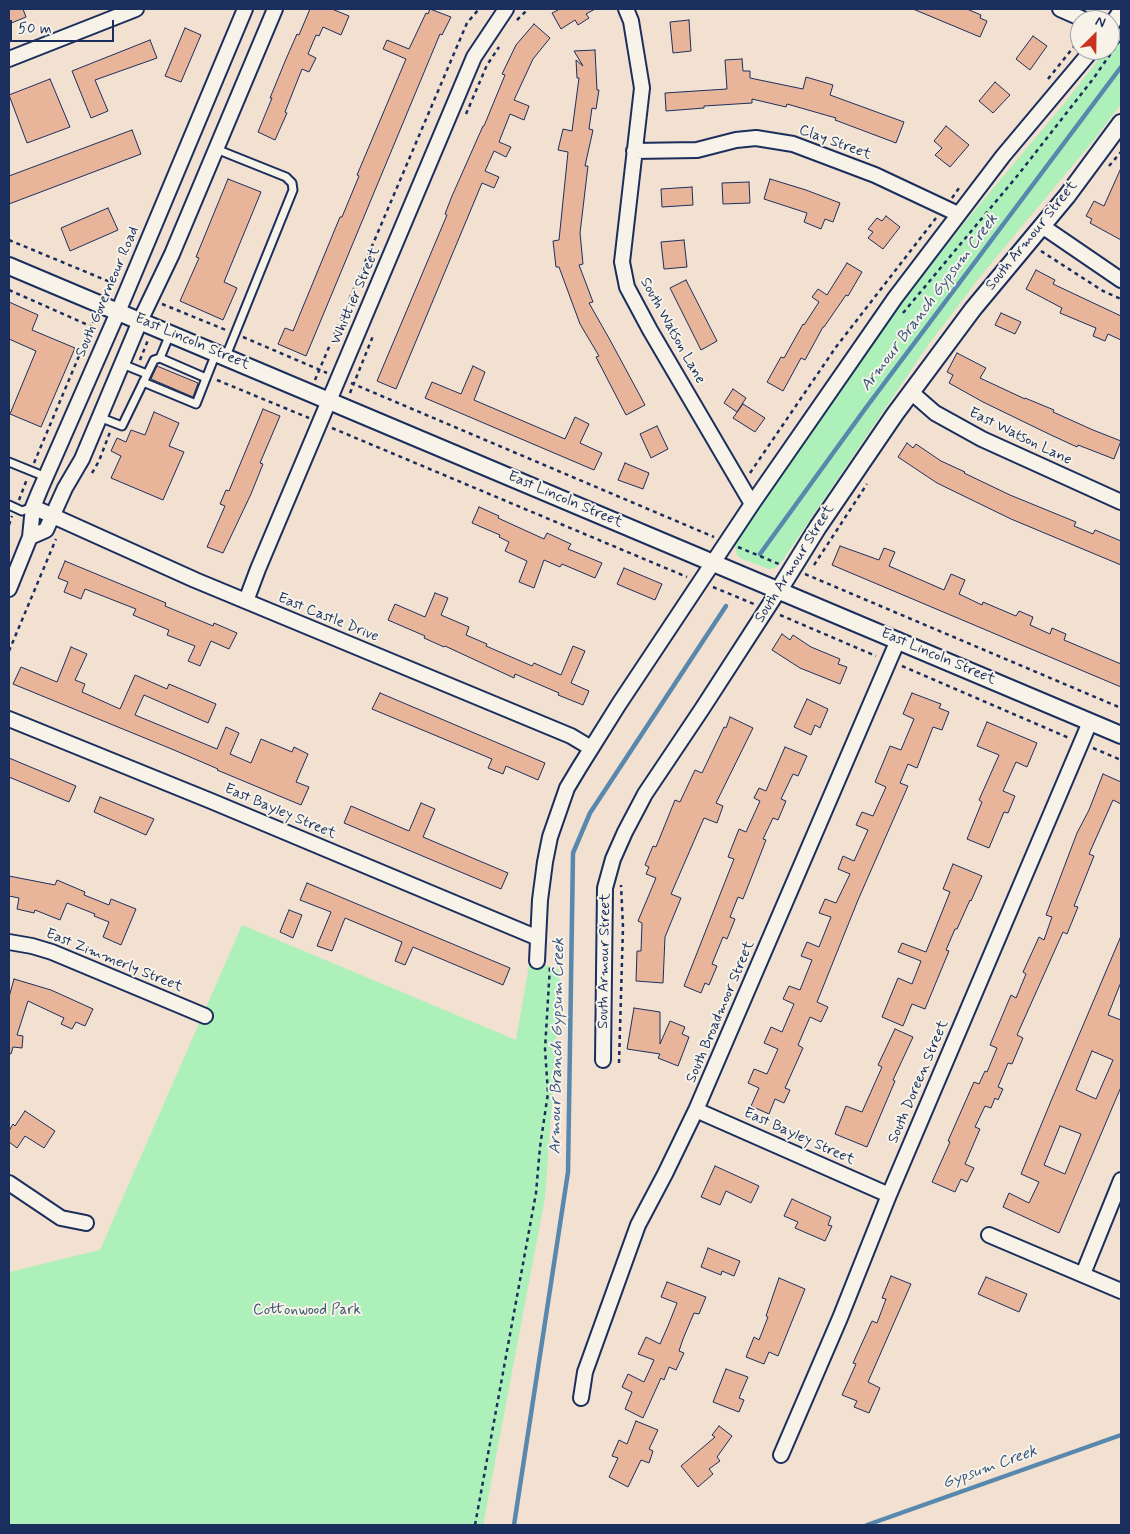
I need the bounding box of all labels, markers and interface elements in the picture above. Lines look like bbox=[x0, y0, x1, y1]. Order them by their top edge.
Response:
scale bar bbox=[12, 10, 116, 42]
north arrow bbox=[1070, 10, 1120, 60]
text: N bbox=[1093, 12, 1108, 32]
text: 50 m bbox=[18, 19, 52, 39]
street label: Clay Street bbox=[796, 122, 874, 164]
street label: South Armour Street bbox=[982, 178, 1082, 294]
water label: Armour Branch Gypsum Creek bbox=[857, 211, 1003, 395]
street label: South Governeour Road bbox=[72, 224, 144, 360]
street label: Whittier Street bbox=[327, 245, 385, 347]
street label: South Watson Lane bbox=[635, 275, 709, 387]
street label: East Lincoln Street bbox=[132, 310, 252, 374]
street label: East Watson Lane bbox=[966, 404, 1074, 470]
street label: East Lincoln Street bbox=[505, 468, 625, 532]
street label: South Armour Street bbox=[751, 502, 839, 626]
street label: East Castle Drive bbox=[275, 590, 381, 646]
street label: East Lincoln Street bbox=[878, 625, 998, 689]
street label: East Bayley Street bbox=[221, 780, 339, 844]
street label: South Armour Street bbox=[595, 893, 615, 1029]
street label: East Zimmerly Street bbox=[43, 925, 185, 997]
water label: Armour Branch Gypsum Creek bbox=[547, 938, 569, 1154]
street label: South Broadmoor Street bbox=[683, 938, 759, 1086]
street label: South Doreen Street bbox=[885, 1018, 953, 1146]
street label: East Bayley Street bbox=[741, 1104, 857, 1170]
park label: Cottonwood Park bbox=[253, 1302, 361, 1320]
water label: Gypsum Creek bbox=[940, 1442, 1040, 1494]

